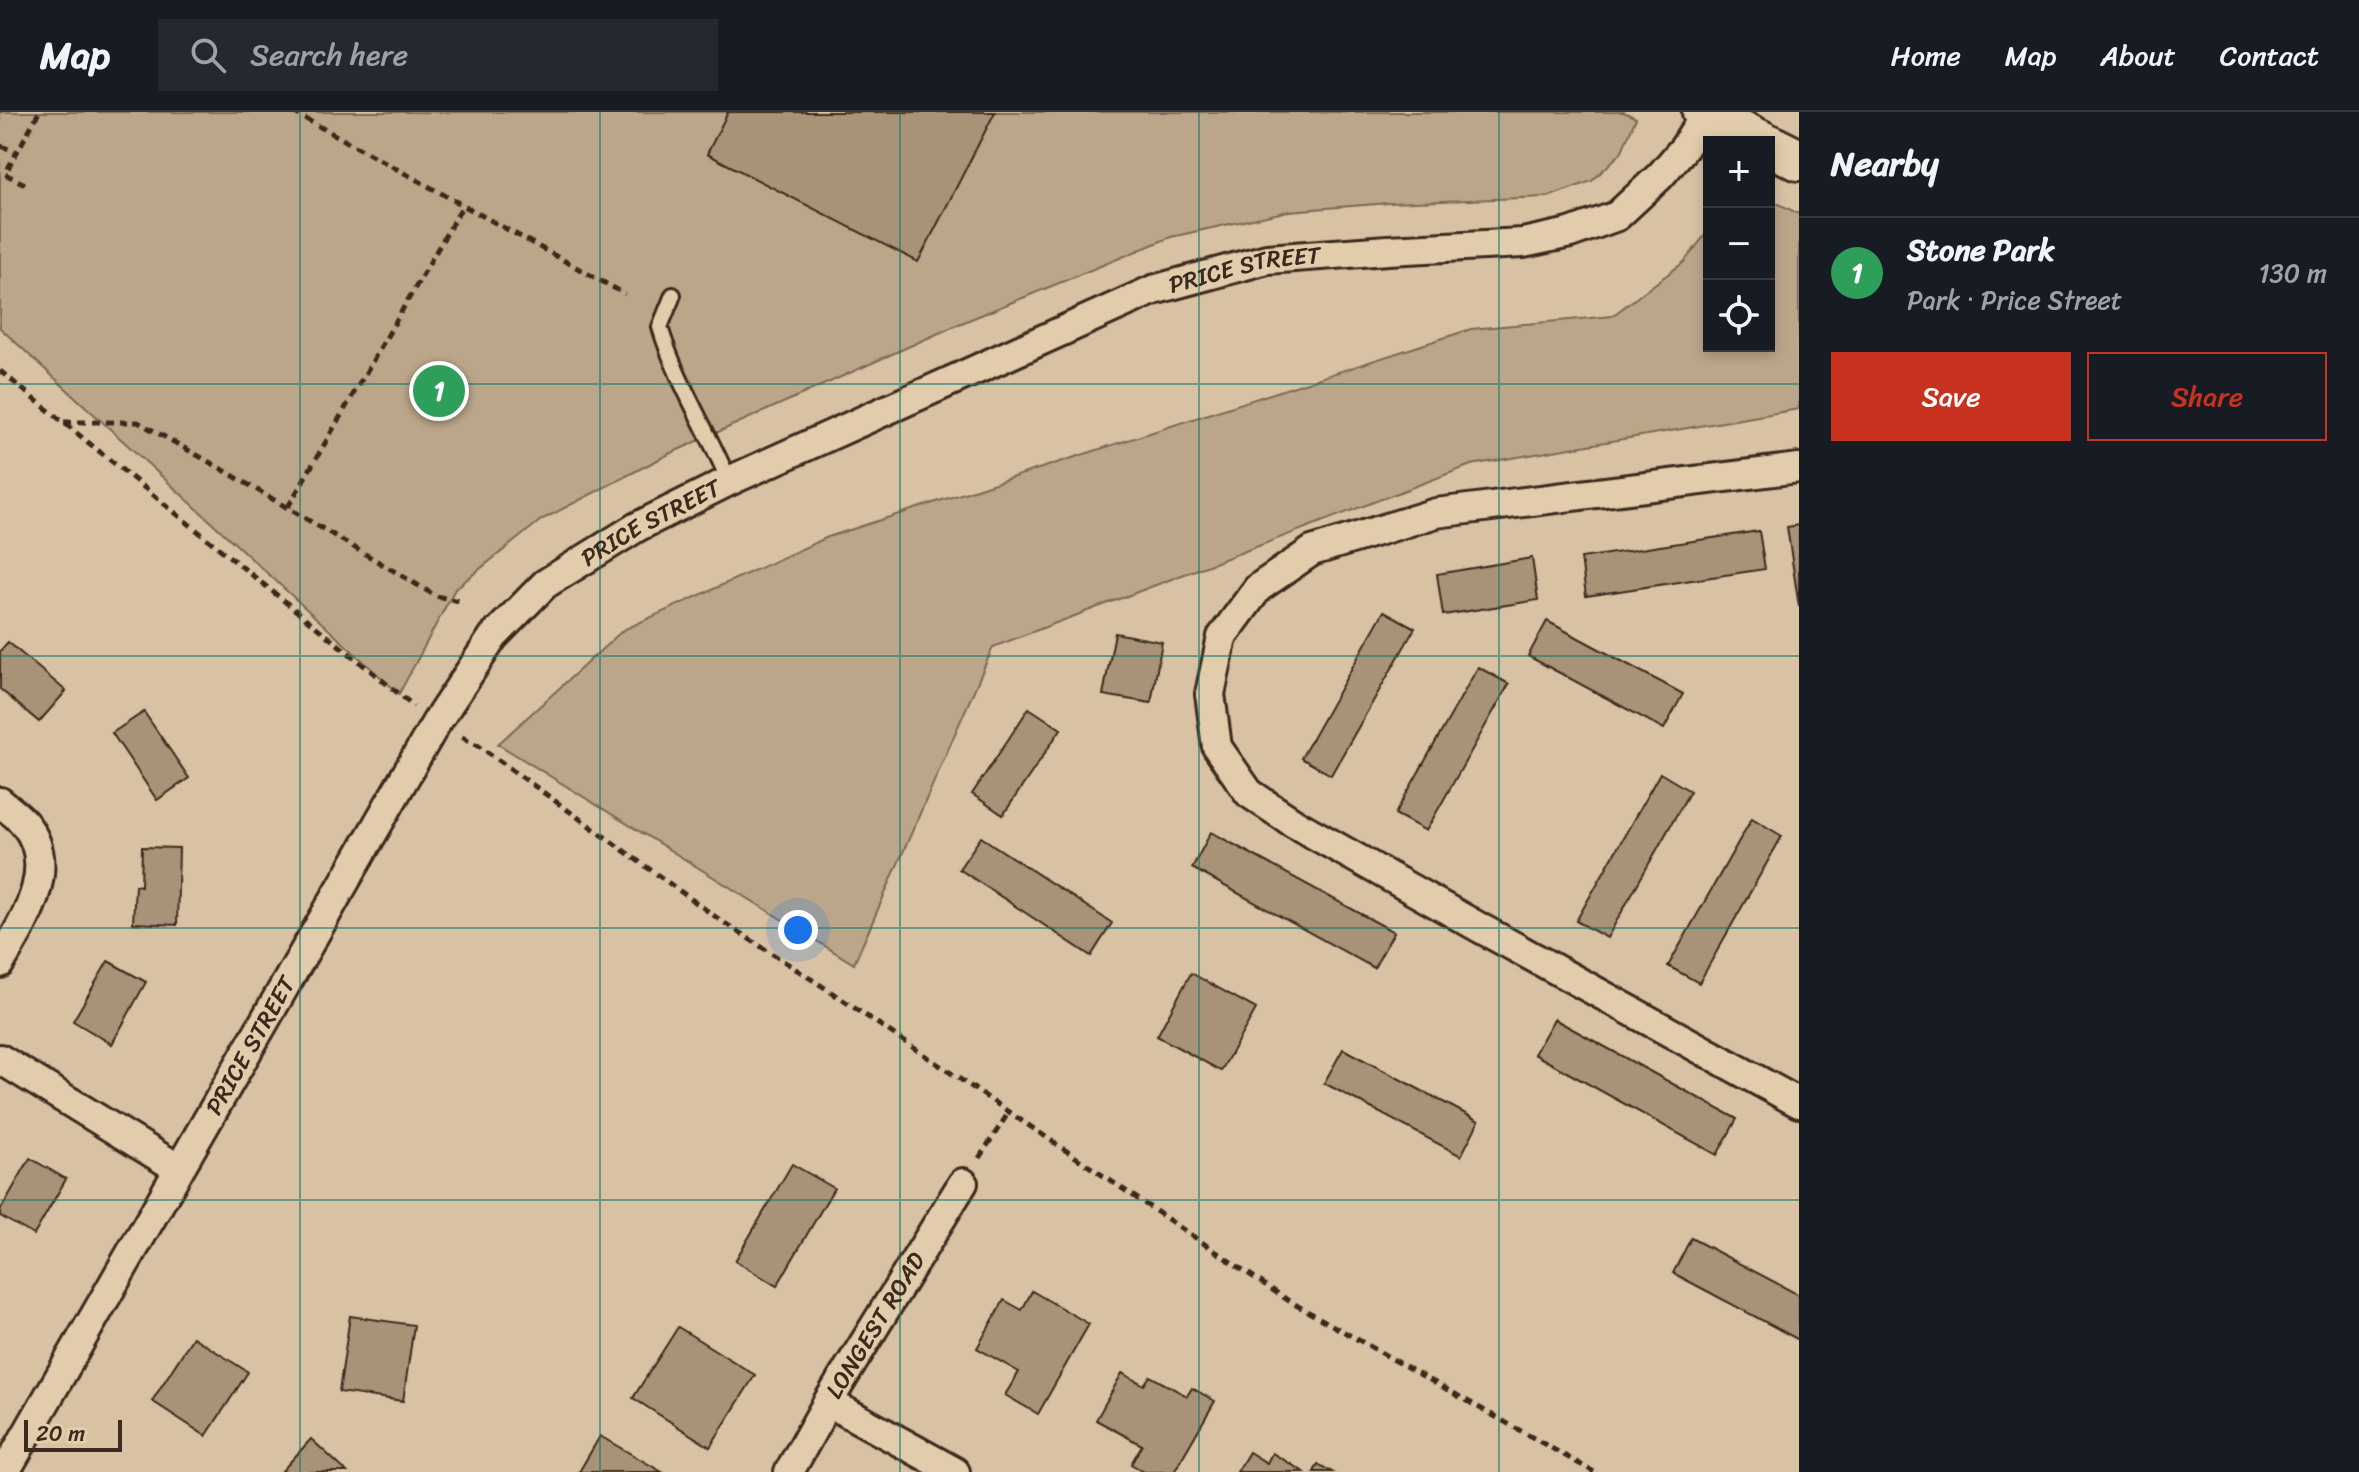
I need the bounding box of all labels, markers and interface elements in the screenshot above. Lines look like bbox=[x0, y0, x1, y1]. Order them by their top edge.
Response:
search box bbox=[158, 19, 718, 91]
text: Map bbox=[40, 22, 110, 89]
text: Search here bbox=[250, 28, 408, 82]
text: Home bbox=[1891, 31, 1961, 80]
text: Map bbox=[2005, 31, 2056, 80]
text: About bbox=[2100, 31, 2176, 80]
text: Contact bbox=[2220, 31, 2319, 80]
icon: search bbox=[186, 33, 230, 77]
text: Nearby bbox=[1831, 134, 1939, 194]
map controls bbox=[1703, 136, 1775, 352]
button: + bbox=[1703, 136, 1775, 208]
button: − bbox=[1703, 208, 1775, 280]
text: Stone Park bbox=[1907, 223, 2054, 277]
street label: PRICE STREET bbox=[1164, 234, 1324, 306]
text: 1 bbox=[1851, 250, 1863, 296]
text: 130 m bbox=[2258, 250, 2327, 296]
text: Park · Price Street bbox=[1907, 277, 2122, 323]
button: locate bbox=[1703, 280, 1775, 352]
button: Save bbox=[1831, 352, 2071, 441]
button: Share bbox=[2087, 352, 2327, 441]
pin: 1 bbox=[413, 361, 465, 421]
street label: PRICE STREET bbox=[572, 467, 730, 578]
your location bbox=[778, 910, 818, 950]
street label: PRICE STREET bbox=[194, 967, 308, 1123]
street label: LONGEST ROAD bbox=[814, 1243, 937, 1407]
text: 20 m bbox=[36, 1414, 85, 1453]
scale bar bbox=[24, 1416, 122, 1452]

